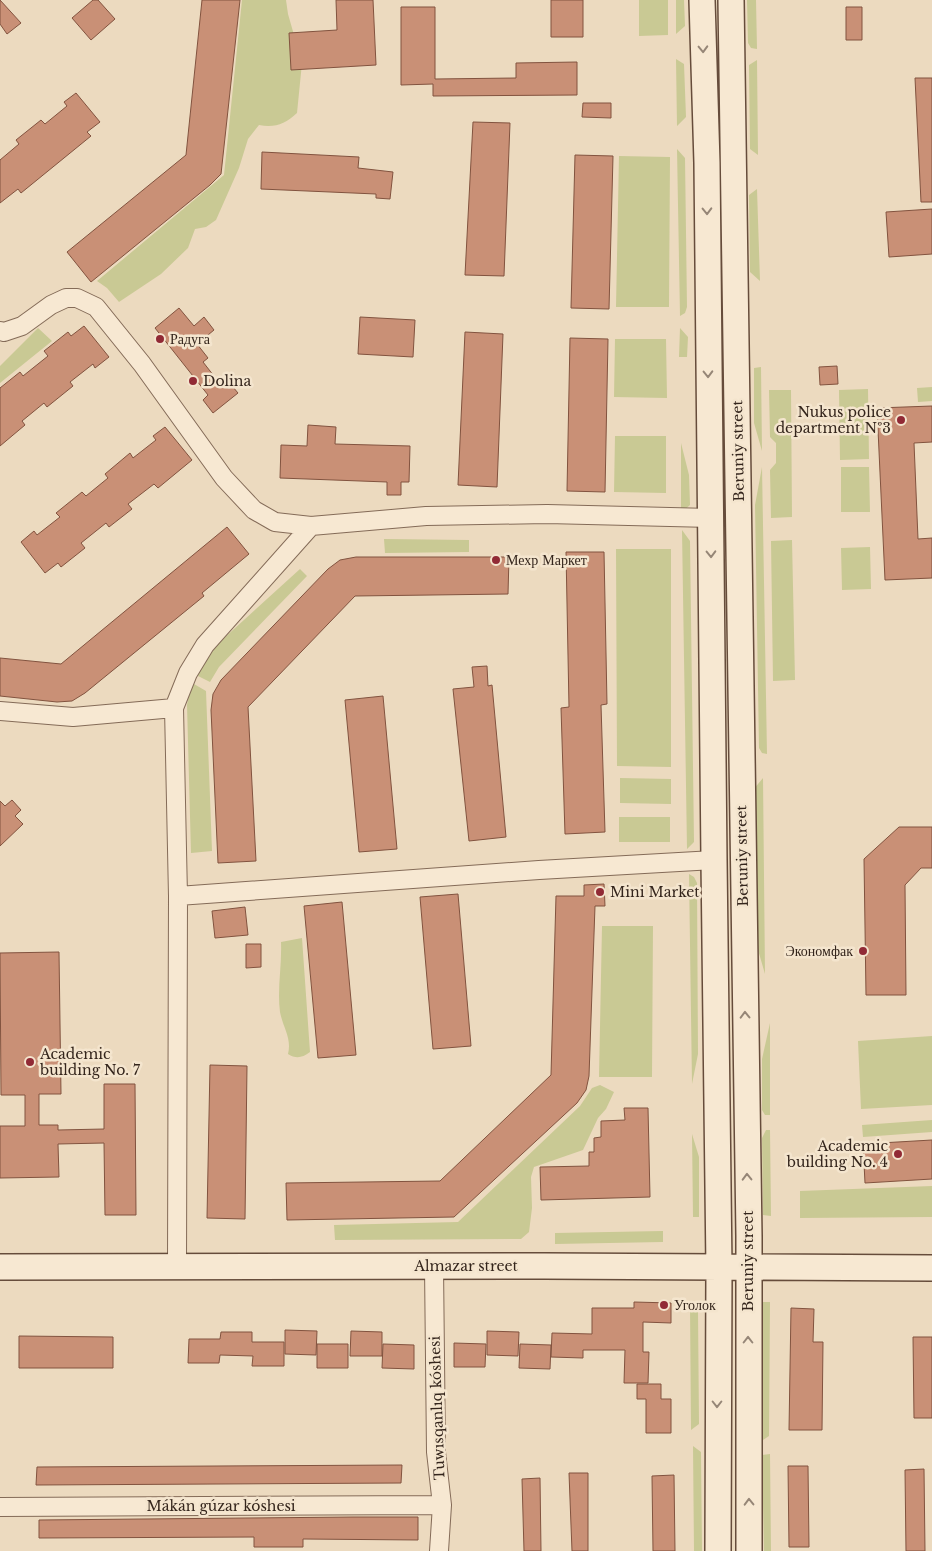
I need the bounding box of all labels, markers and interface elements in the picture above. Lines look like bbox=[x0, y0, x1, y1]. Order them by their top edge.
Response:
one-way arrow bbox=[698, 45, 708, 53]
one-way arrow bbox=[702, 208, 712, 215]
place label: Радуга bbox=[170, 330, 211, 348]
marker: Радуга bbox=[154, 333, 166, 345]
one-way arrow bbox=[703, 370, 714, 378]
place label: Dolina bbox=[203, 372, 252, 390]
marker: Dolina bbox=[187, 375, 199, 387]
street label: Beruniy street bbox=[728, 400, 748, 502]
place label: Nukus police department №3 bbox=[776, 403, 891, 437]
marker: Nukus police department №3 bbox=[895, 414, 907, 426]
one-way arrow bbox=[706, 550, 716, 558]
place label: Мехр Маркет bbox=[506, 551, 587, 569]
marker: Мехр Маркет bbox=[490, 554, 502, 566]
street label: Beruniy street bbox=[732, 805, 752, 907]
place label: Mini Market bbox=[610, 883, 700, 901]
marker: Mini Market bbox=[594, 886, 606, 898]
place label: Экономфак bbox=[785, 942, 853, 960]
marker: Экономфак bbox=[857, 945, 869, 957]
one-way arrow bbox=[739, 1011, 750, 1019]
place label: Academic building No. 7 bbox=[39, 1045, 141, 1079]
marker: Academic building No. 7 bbox=[24, 1056, 36, 1068]
place label: Academic building No. 4 bbox=[786, 1137, 888, 1171]
marker: Academic building No. 4 bbox=[892, 1148, 904, 1160]
one-way arrow bbox=[742, 1173, 753, 1181]
street label: Beruniy street bbox=[739, 1210, 757, 1312]
street label: Almazar street bbox=[413, 1257, 518, 1275]
place label: Уголок bbox=[674, 1296, 716, 1314]
marker: Уголок bbox=[658, 1299, 670, 1311]
street label: Tuwısqanlıq kóshesi bbox=[425, 1335, 449, 1480]
one-way arrow bbox=[743, 1336, 753, 1344]
one-way arrow bbox=[712, 1401, 722, 1409]
street label: Mákán gúzar kóshesi bbox=[146, 1497, 296, 1515]
one-way arrow bbox=[744, 1498, 754, 1506]

